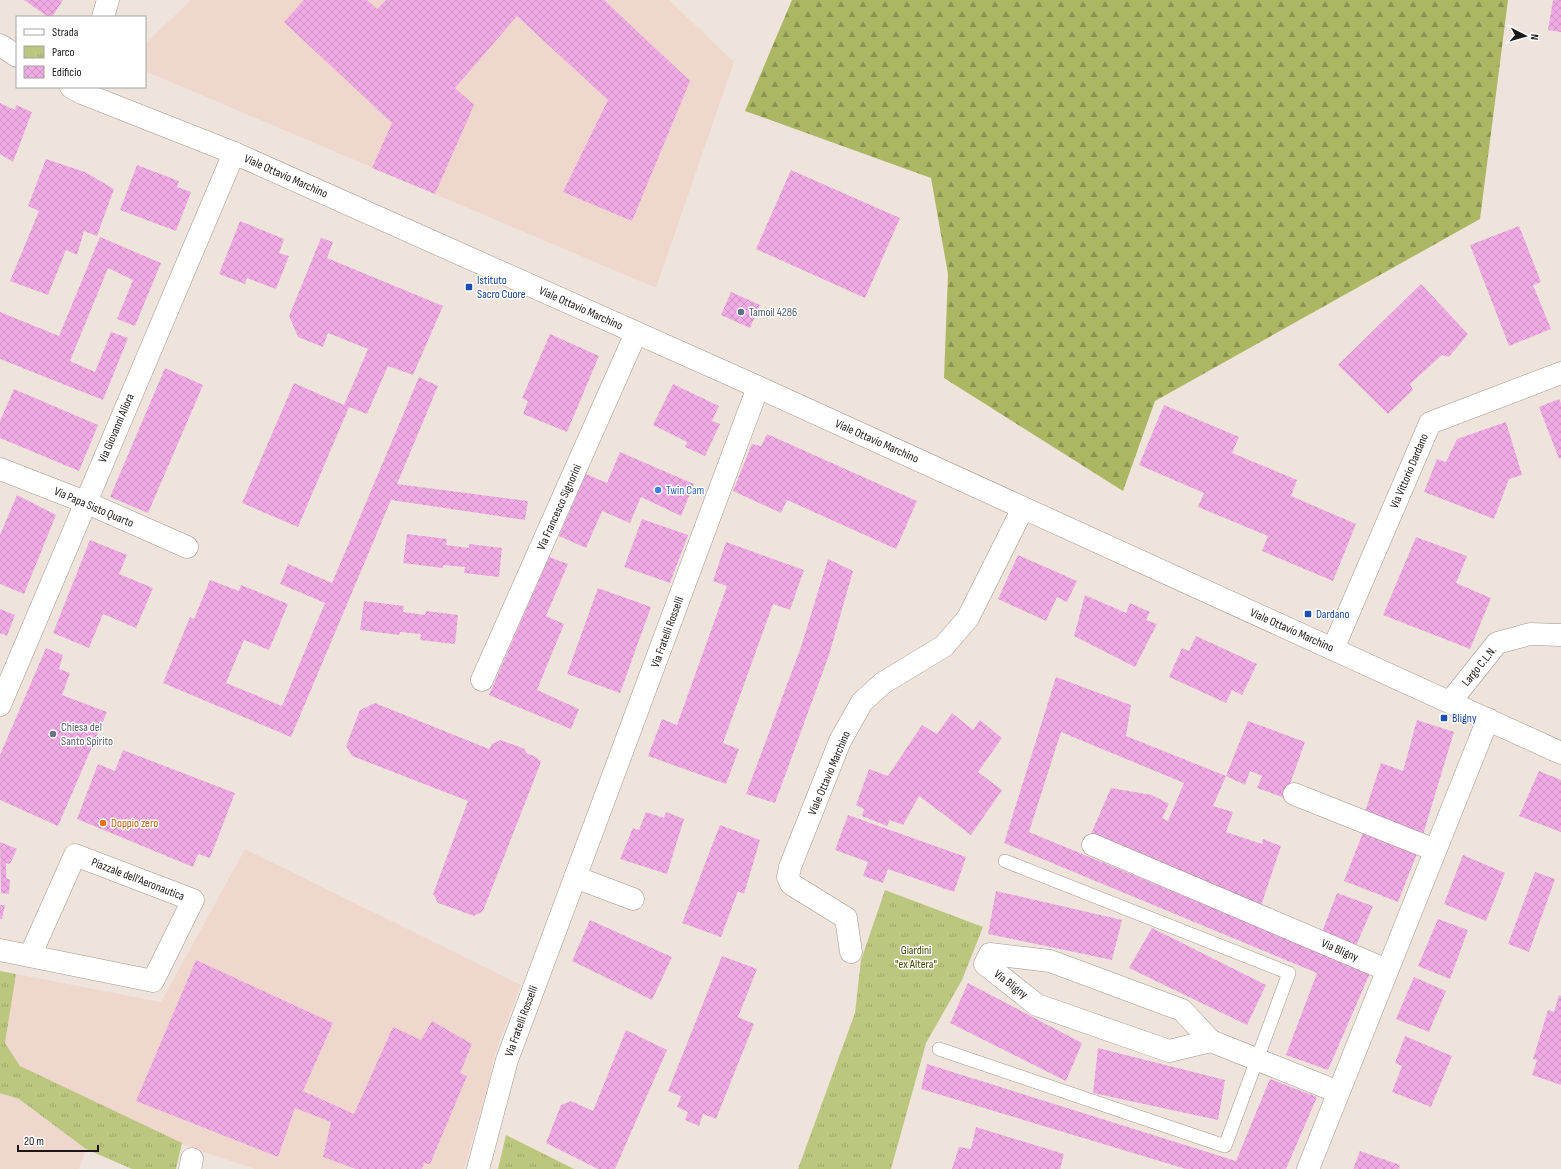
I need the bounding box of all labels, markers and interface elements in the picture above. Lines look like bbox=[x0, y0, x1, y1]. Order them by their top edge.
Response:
legend bbox=[16, 16, 146, 88]
north arrow bbox=[1505, 16, 1545, 56]
text: Strada bbox=[52, 25, 79, 40]
text: N bbox=[1528, 33, 1541, 41]
text: Parco bbox=[52, 45, 75, 60]
text: Edificio bbox=[52, 65, 81, 80]
street label: Viale Ottavio Marchino bbox=[242, 151, 330, 202]
place label: Istituto Sacro Cuore bbox=[477, 273, 526, 302]
marker: Istituto Sacro Cuore bbox=[464, 282, 474, 292]
street label: Viale Ottavio Marchino bbox=[537, 283, 625, 334]
place label: Tamoil 4286 bbox=[749, 305, 797, 320]
marker: Tamoil 4286 bbox=[736, 307, 746, 317]
street label: Via Giovanni Aliora bbox=[95, 391, 138, 465]
street label: Viale Ottavio Marchino bbox=[833, 416, 921, 467]
street label: Via Vittorio Dardano bbox=[1387, 431, 1432, 511]
street label: Via Francesco Signorini bbox=[534, 462, 585, 553]
place label: Twin Cam bbox=[666, 483, 705, 498]
street label: Via Papa Sisto Quarto bbox=[52, 484, 136, 531]
marker: Twin Cam bbox=[653, 485, 663, 495]
street label: Via Fratelli Rosselli bbox=[648, 595, 687, 670]
street label: Viale Ottavio Marchino bbox=[1248, 605, 1336, 656]
place label: Dardano bbox=[1316, 607, 1349, 622]
marker: Dardano bbox=[1303, 609, 1313, 619]
street label: Largo C.L.N. bbox=[1459, 643, 1500, 689]
place label: Bligny bbox=[1452, 711, 1477, 726]
marker: Bligny bbox=[1439, 713, 1449, 723]
place label: Chiesa del Santo Spirito bbox=[61, 720, 113, 749]
marker: Chiesa del Santo Spirito bbox=[48, 729, 58, 739]
street label: Viale Ottavio Marchino bbox=[805, 729, 854, 818]
place label: Doppio zero bbox=[111, 816, 158, 831]
marker: Doppio zero bbox=[98, 818, 108, 828]
street label: Piazzale dell'Aeronautica bbox=[89, 855, 187, 904]
street label: Via Bligny bbox=[1319, 936, 1361, 965]
park label: Giardini "ex Altera" bbox=[895, 943, 937, 972]
street label: Via Bligny bbox=[991, 967, 1031, 1002]
street label: Via Fratelli Rosselli bbox=[502, 984, 541, 1059]
scale bar bbox=[18, 1127, 98, 1153]
text: 20 m bbox=[24, 1134, 44, 1149]

